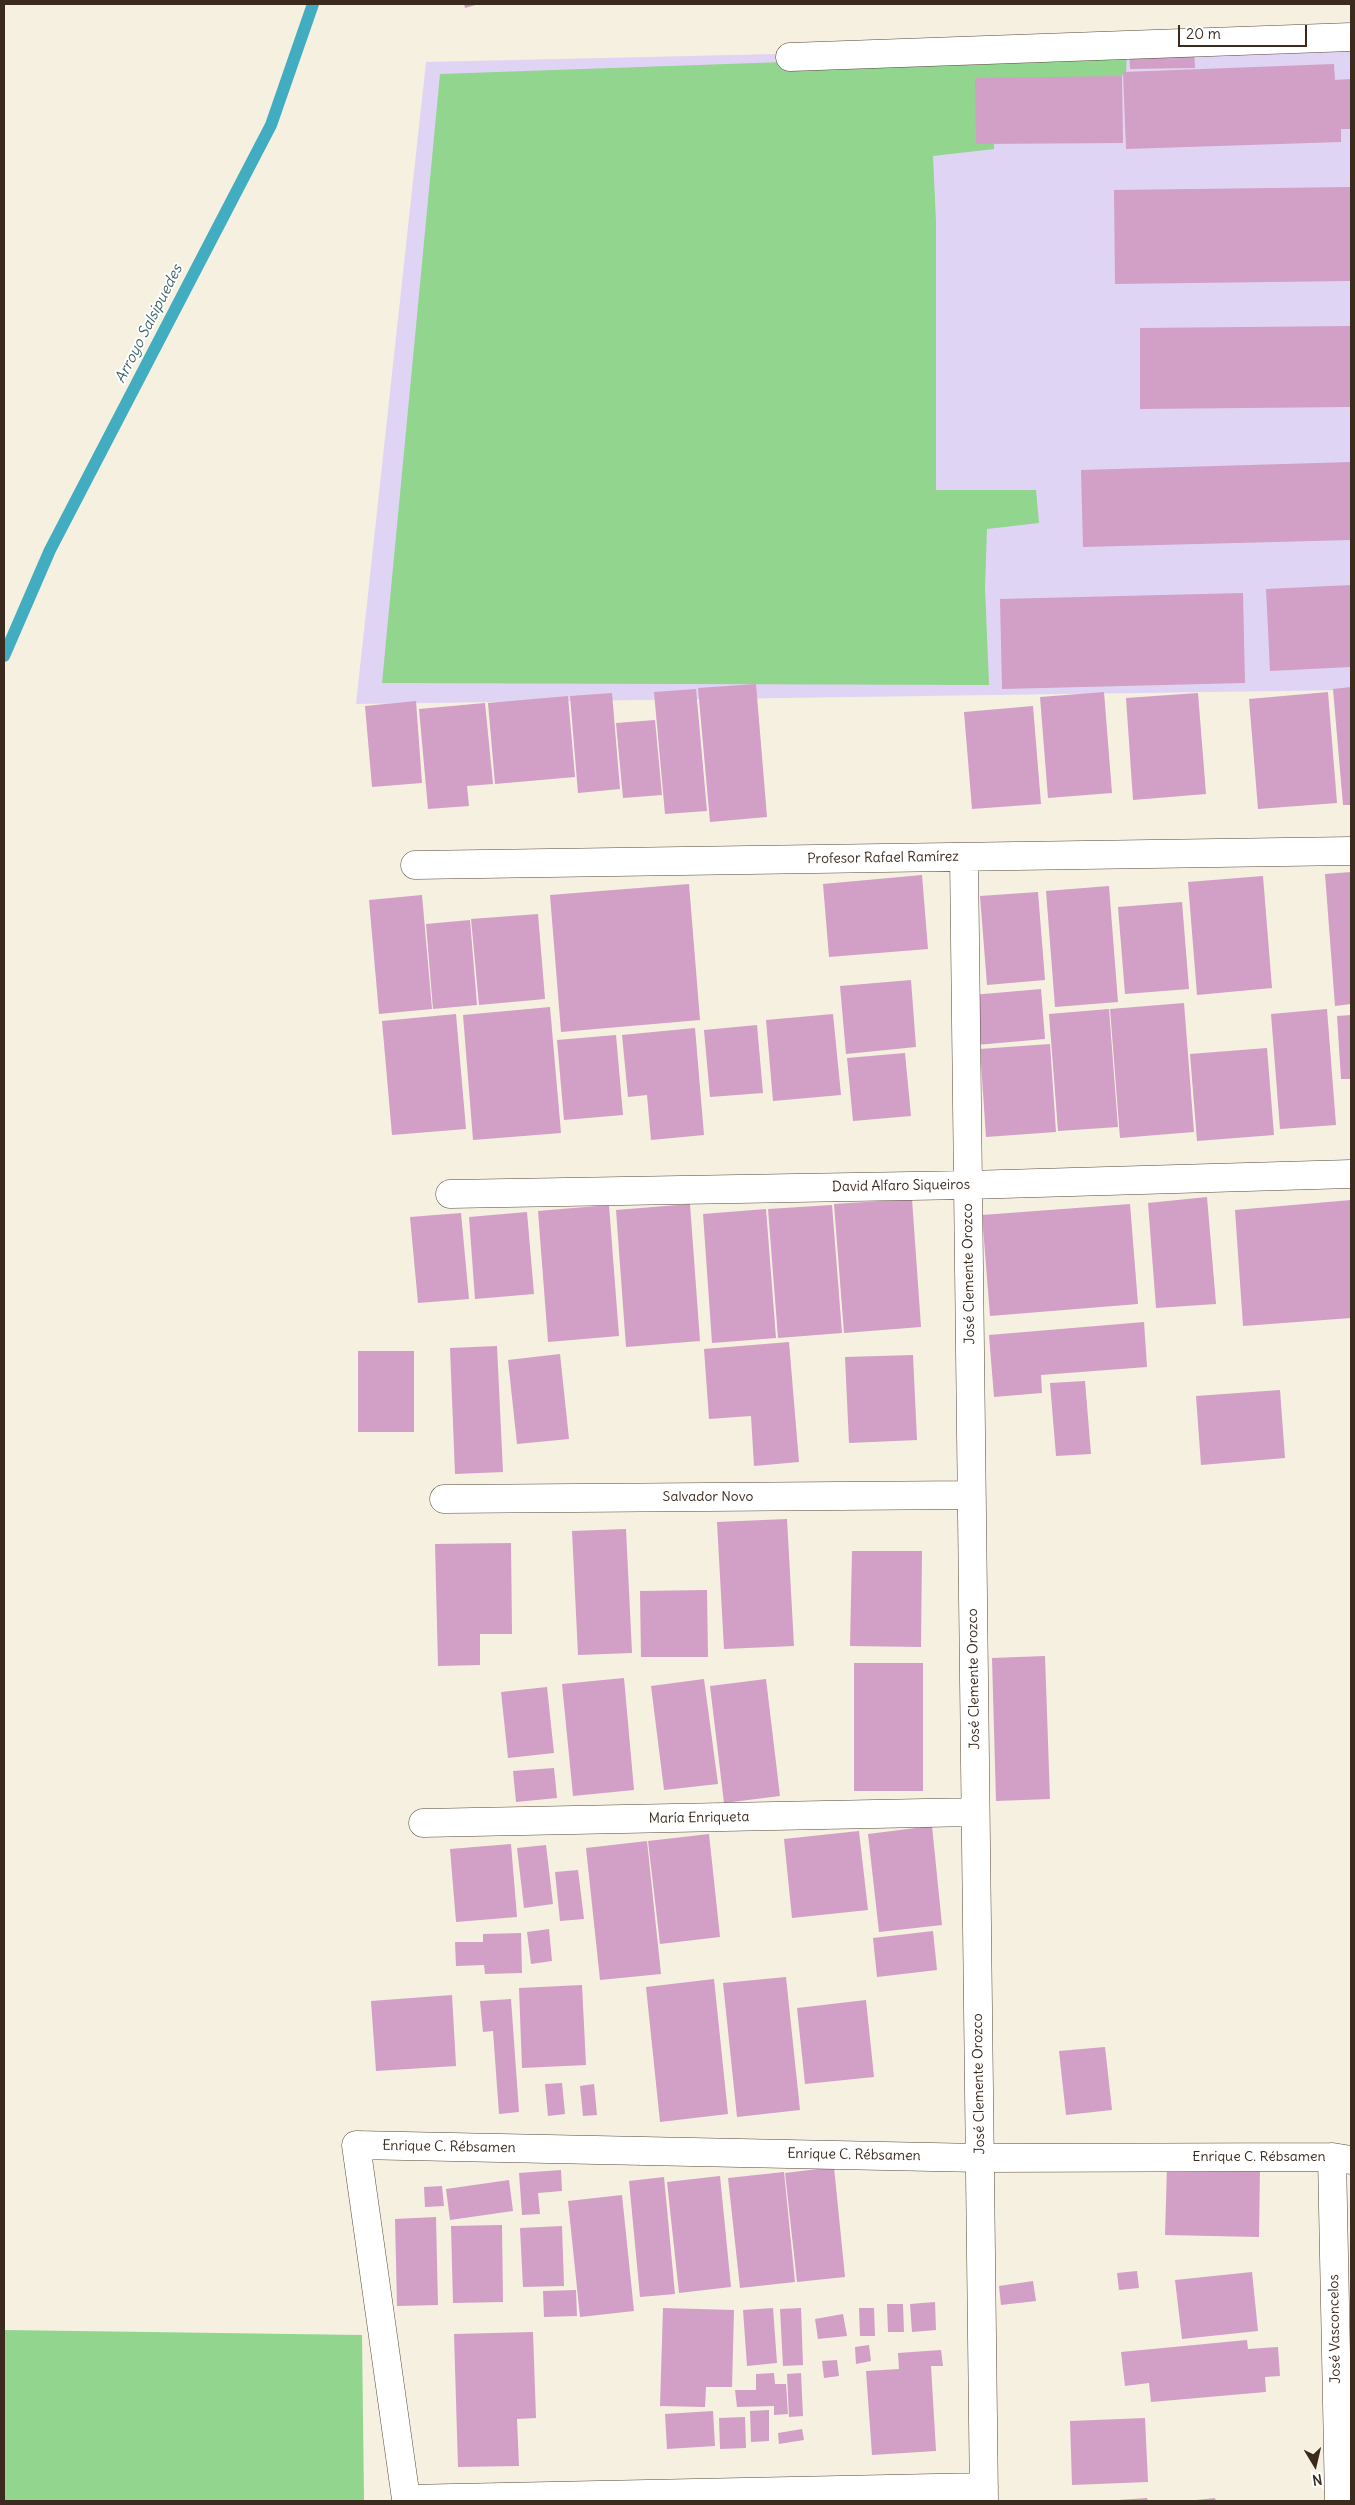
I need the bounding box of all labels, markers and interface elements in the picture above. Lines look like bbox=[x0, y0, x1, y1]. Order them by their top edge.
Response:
scale bar bbox=[1180, 15, 1309, 47]
text: 20 m bbox=[1186, 24, 1221, 43]
water label: Arroyo Salsipuedes bbox=[111, 262, 187, 386]
street label: Profesor Rafael Ramírez bbox=[807, 848, 959, 868]
street label: David Alfaro Siqueiros bbox=[832, 1176, 970, 1196]
street label: José Clemente Orozco bbox=[959, 1203, 979, 1345]
street label: Salvador Novo bbox=[663, 1489, 753, 1505]
street label: José Clemente Orozco bbox=[964, 1608, 984, 1750]
street label: María Enriqueta bbox=[649, 1809, 749, 1827]
street label: José Clemente Orozco bbox=[969, 2013, 989, 2155]
street label: Enrique C. Rébsamen bbox=[382, 2137, 516, 2157]
street label: Enrique C. Rébsamen bbox=[787, 2145, 921, 2165]
street label: Enrique C. Rébsamen bbox=[1192, 2149, 1326, 2165]
street label: José Vasconcelos bbox=[1326, 2274, 1344, 2384]
north arrow bbox=[1290, 2440, 1340, 2490]
text: N bbox=[1311, 2470, 1324, 2489]

